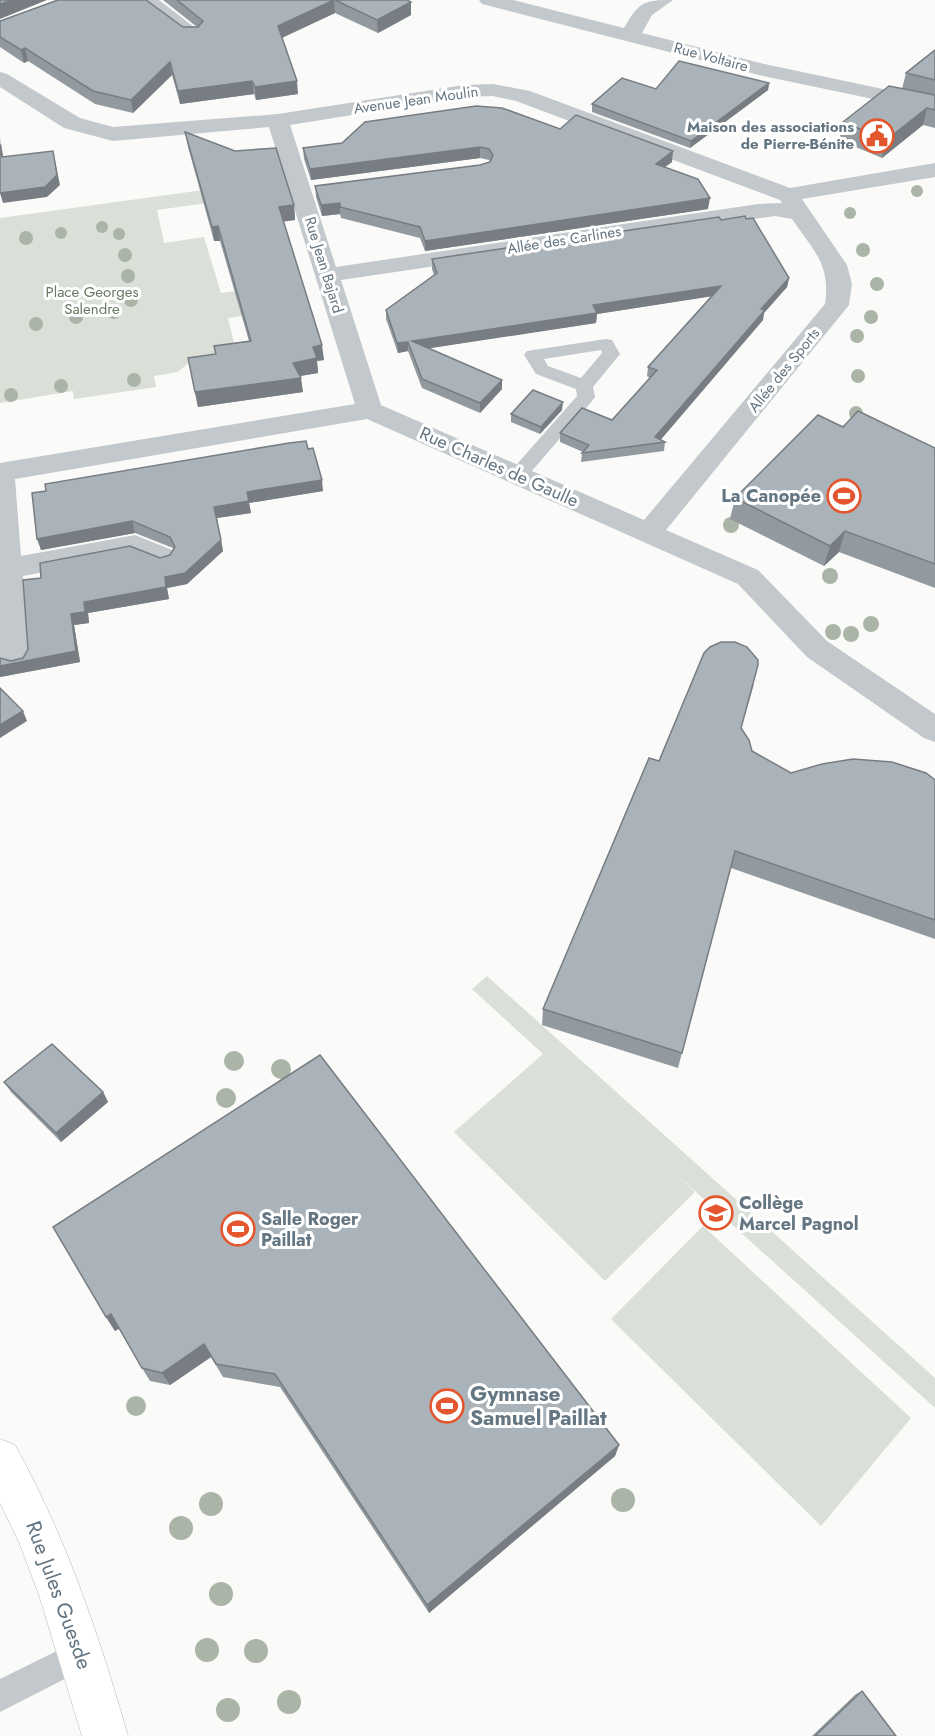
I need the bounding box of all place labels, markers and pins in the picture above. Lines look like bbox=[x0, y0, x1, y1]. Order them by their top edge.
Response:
place label: Maison des associations de Pierre-Bénite bbox=[687, 116, 854, 155]
public building icon: Maison des associations de Pierre-Bénite bbox=[859, 118, 895, 154]
sports icon: La Canopée bbox=[826, 478, 862, 514]
place label: La Canopée bbox=[721, 483, 821, 509]
place label: Collège Marcel Pagnol bbox=[739, 1190, 859, 1237]
school or university icon: Collège Marcel Pagnol bbox=[698, 1195, 734, 1231]
place label: Salle Roger Paillat bbox=[261, 1206, 359, 1253]
sports icon: Salle Roger Paillat bbox=[220, 1211, 256, 1247]
place label: Gymnase Samuel Paillat bbox=[470, 1379, 607, 1433]
sports icon: Gymnase Samuel Paillat bbox=[429, 1388, 465, 1424]

